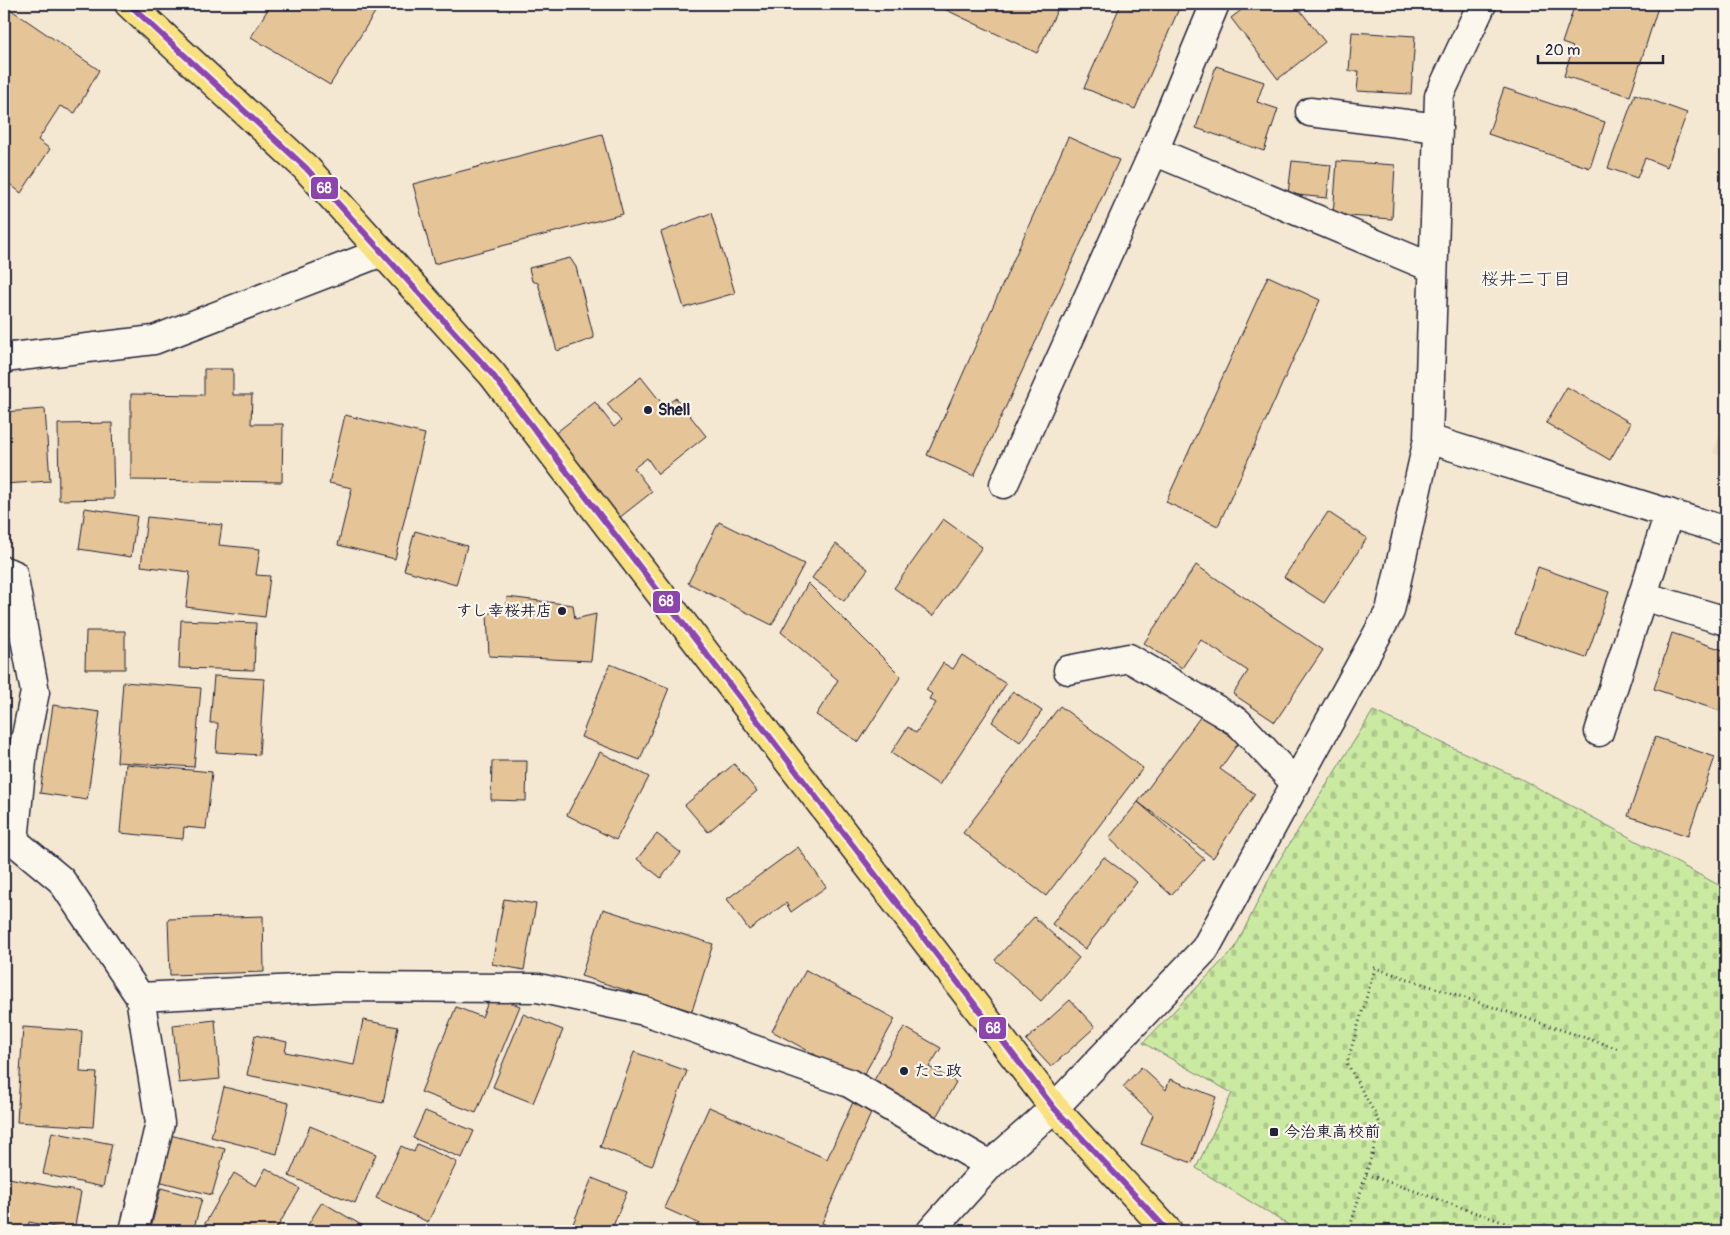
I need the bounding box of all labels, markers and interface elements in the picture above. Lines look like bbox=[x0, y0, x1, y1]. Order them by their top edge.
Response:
scale bar bbox=[1538, 32, 1662, 64]
text: 20 m bbox=[1545, 41, 1580, 60]
line badge: 68 bbox=[310, 176, 339, 200]
text: 68 bbox=[316, 180, 332, 197]
district label: 桜井二丁目 bbox=[1481, 268, 1571, 291]
place label: Shell bbox=[658, 400, 691, 420]
marker: Shell bbox=[642, 404, 654, 416]
line badge: 68 bbox=[652, 590, 681, 614]
text: 68 bbox=[658, 593, 674, 610]
place label: すし幸桜井店 bbox=[456, 601, 552, 621]
marker: すし幸桜井店 bbox=[556, 605, 568, 617]
line badge: 68 bbox=[978, 1016, 1007, 1040]
text: 68 bbox=[985, 1020, 1001, 1037]
place label: たこ政 bbox=[914, 1061, 962, 1081]
marker: たこ政 bbox=[898, 1065, 910, 1077]
place label: 今治東高校前 bbox=[1284, 1122, 1380, 1142]
marker: 今治東高校前 bbox=[1268, 1126, 1280, 1138]

